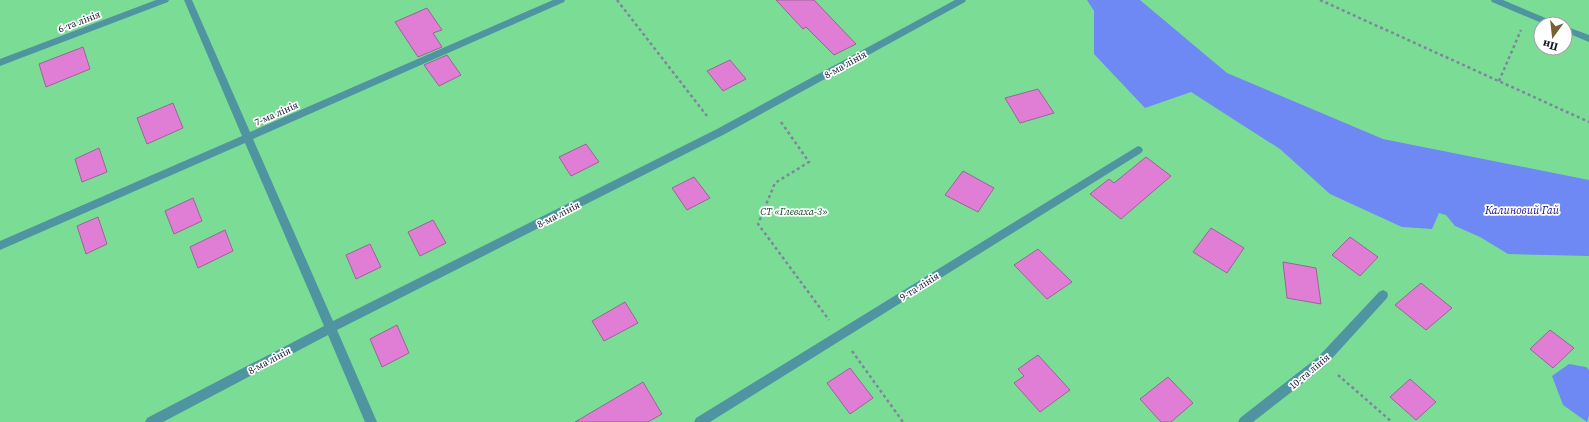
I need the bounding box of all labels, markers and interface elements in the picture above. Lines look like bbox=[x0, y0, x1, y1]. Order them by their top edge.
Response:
street label: 6-та лінія bbox=[56, 7, 102, 35]
north arrow bbox=[1533, 16, 1573, 56]
text: Пн bbox=[1541, 36, 1560, 54]
street label: 8-ма лінія bbox=[822, 48, 869, 81]
street label: 7-ма лінія bbox=[252, 98, 300, 129]
street label: 8-ма лінія bbox=[535, 198, 582, 231]
water label: Калиновий Гай bbox=[1484, 203, 1560, 218]
park label: СТ «Глеваха-3» bbox=[760, 205, 828, 218]
street label: 9-та лінія bbox=[897, 269, 941, 304]
street label: 8-ма лінія bbox=[246, 344, 293, 377]
street label: 10-та лінія bbox=[1286, 351, 1332, 392]

